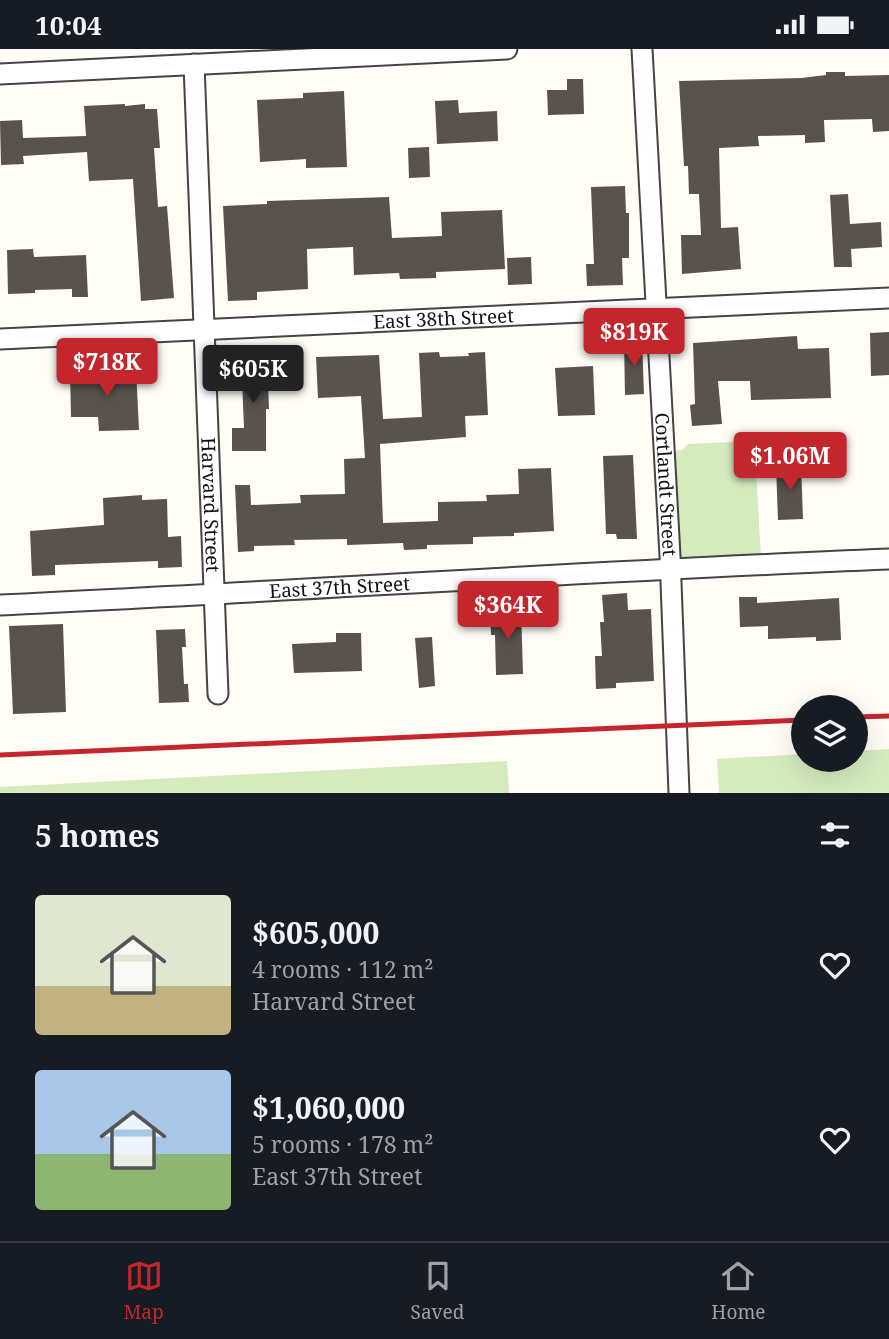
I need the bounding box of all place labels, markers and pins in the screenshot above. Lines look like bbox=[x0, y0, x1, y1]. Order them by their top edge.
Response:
pin: $819K bbox=[585, 309, 683, 368]
pin: $718K bbox=[58, 339, 156, 398]
pin: $605K bbox=[204, 345, 302, 405]
pin: $1.06M bbox=[733, 433, 847, 492]
pin: $364K bbox=[459, 581, 557, 641]

